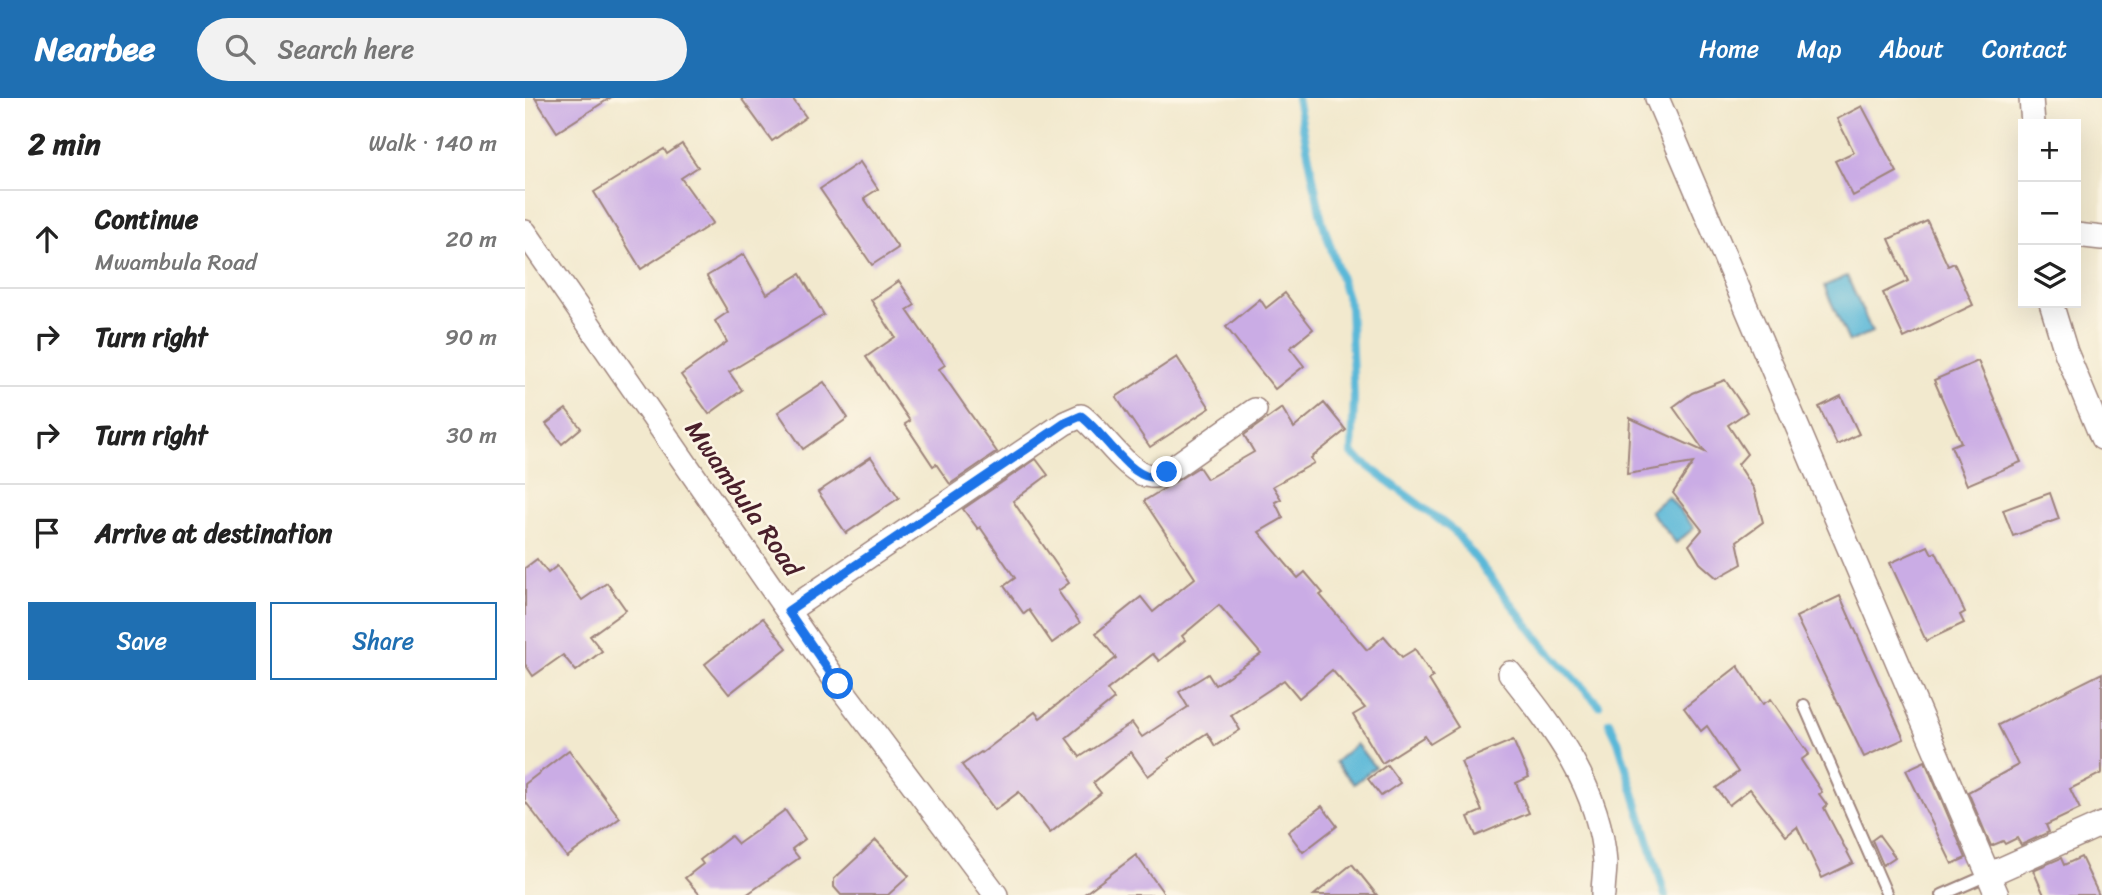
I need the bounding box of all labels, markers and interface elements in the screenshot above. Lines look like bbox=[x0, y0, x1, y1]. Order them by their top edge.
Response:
search box bbox=[197, 18, 687, 81]
text: Nearbee bbox=[35, 20, 155, 78]
text: Search here bbox=[277, 26, 414, 72]
text: Home bbox=[1699, 28, 1759, 70]
text: Map bbox=[1797, 28, 1841, 70]
text: About bbox=[1879, 28, 1944, 70]
text: Contact bbox=[1982, 28, 2067, 70]
icon: search bbox=[221, 30, 259, 68]
text: 2 min bbox=[28, 117, 101, 171]
map controls bbox=[2018, 119, 2081, 308]
button: + bbox=[2018, 119, 2081, 182]
text: Walk · 140 m bbox=[368, 123, 497, 164]
button: − bbox=[2018, 182, 2081, 245]
text: Continue bbox=[95, 196, 198, 242]
text: 20 m bbox=[446, 219, 497, 260]
icon: ahead bbox=[28, 220, 66, 258]
text: Mwambula Road bbox=[95, 242, 257, 283]
button: layers bbox=[2018, 245, 2081, 308]
text: Turn right bbox=[95, 314, 208, 360]
text: 90 m bbox=[445, 317, 497, 358]
icon: right bbox=[28, 318, 66, 356]
street label: Mwambula Road bbox=[673, 410, 817, 588]
text: Turn right bbox=[95, 412, 208, 458]
text: 30 m bbox=[446, 415, 497, 456]
icon: right bbox=[28, 416, 66, 454]
route end bbox=[1151, 456, 1182, 487]
text: Arrive at destination bbox=[95, 510, 332, 556]
icon: arrive bbox=[28, 514, 66, 552]
button: Save bbox=[28, 602, 256, 680]
button: Share bbox=[270, 602, 497, 680]
route start bbox=[822, 668, 853, 699]

